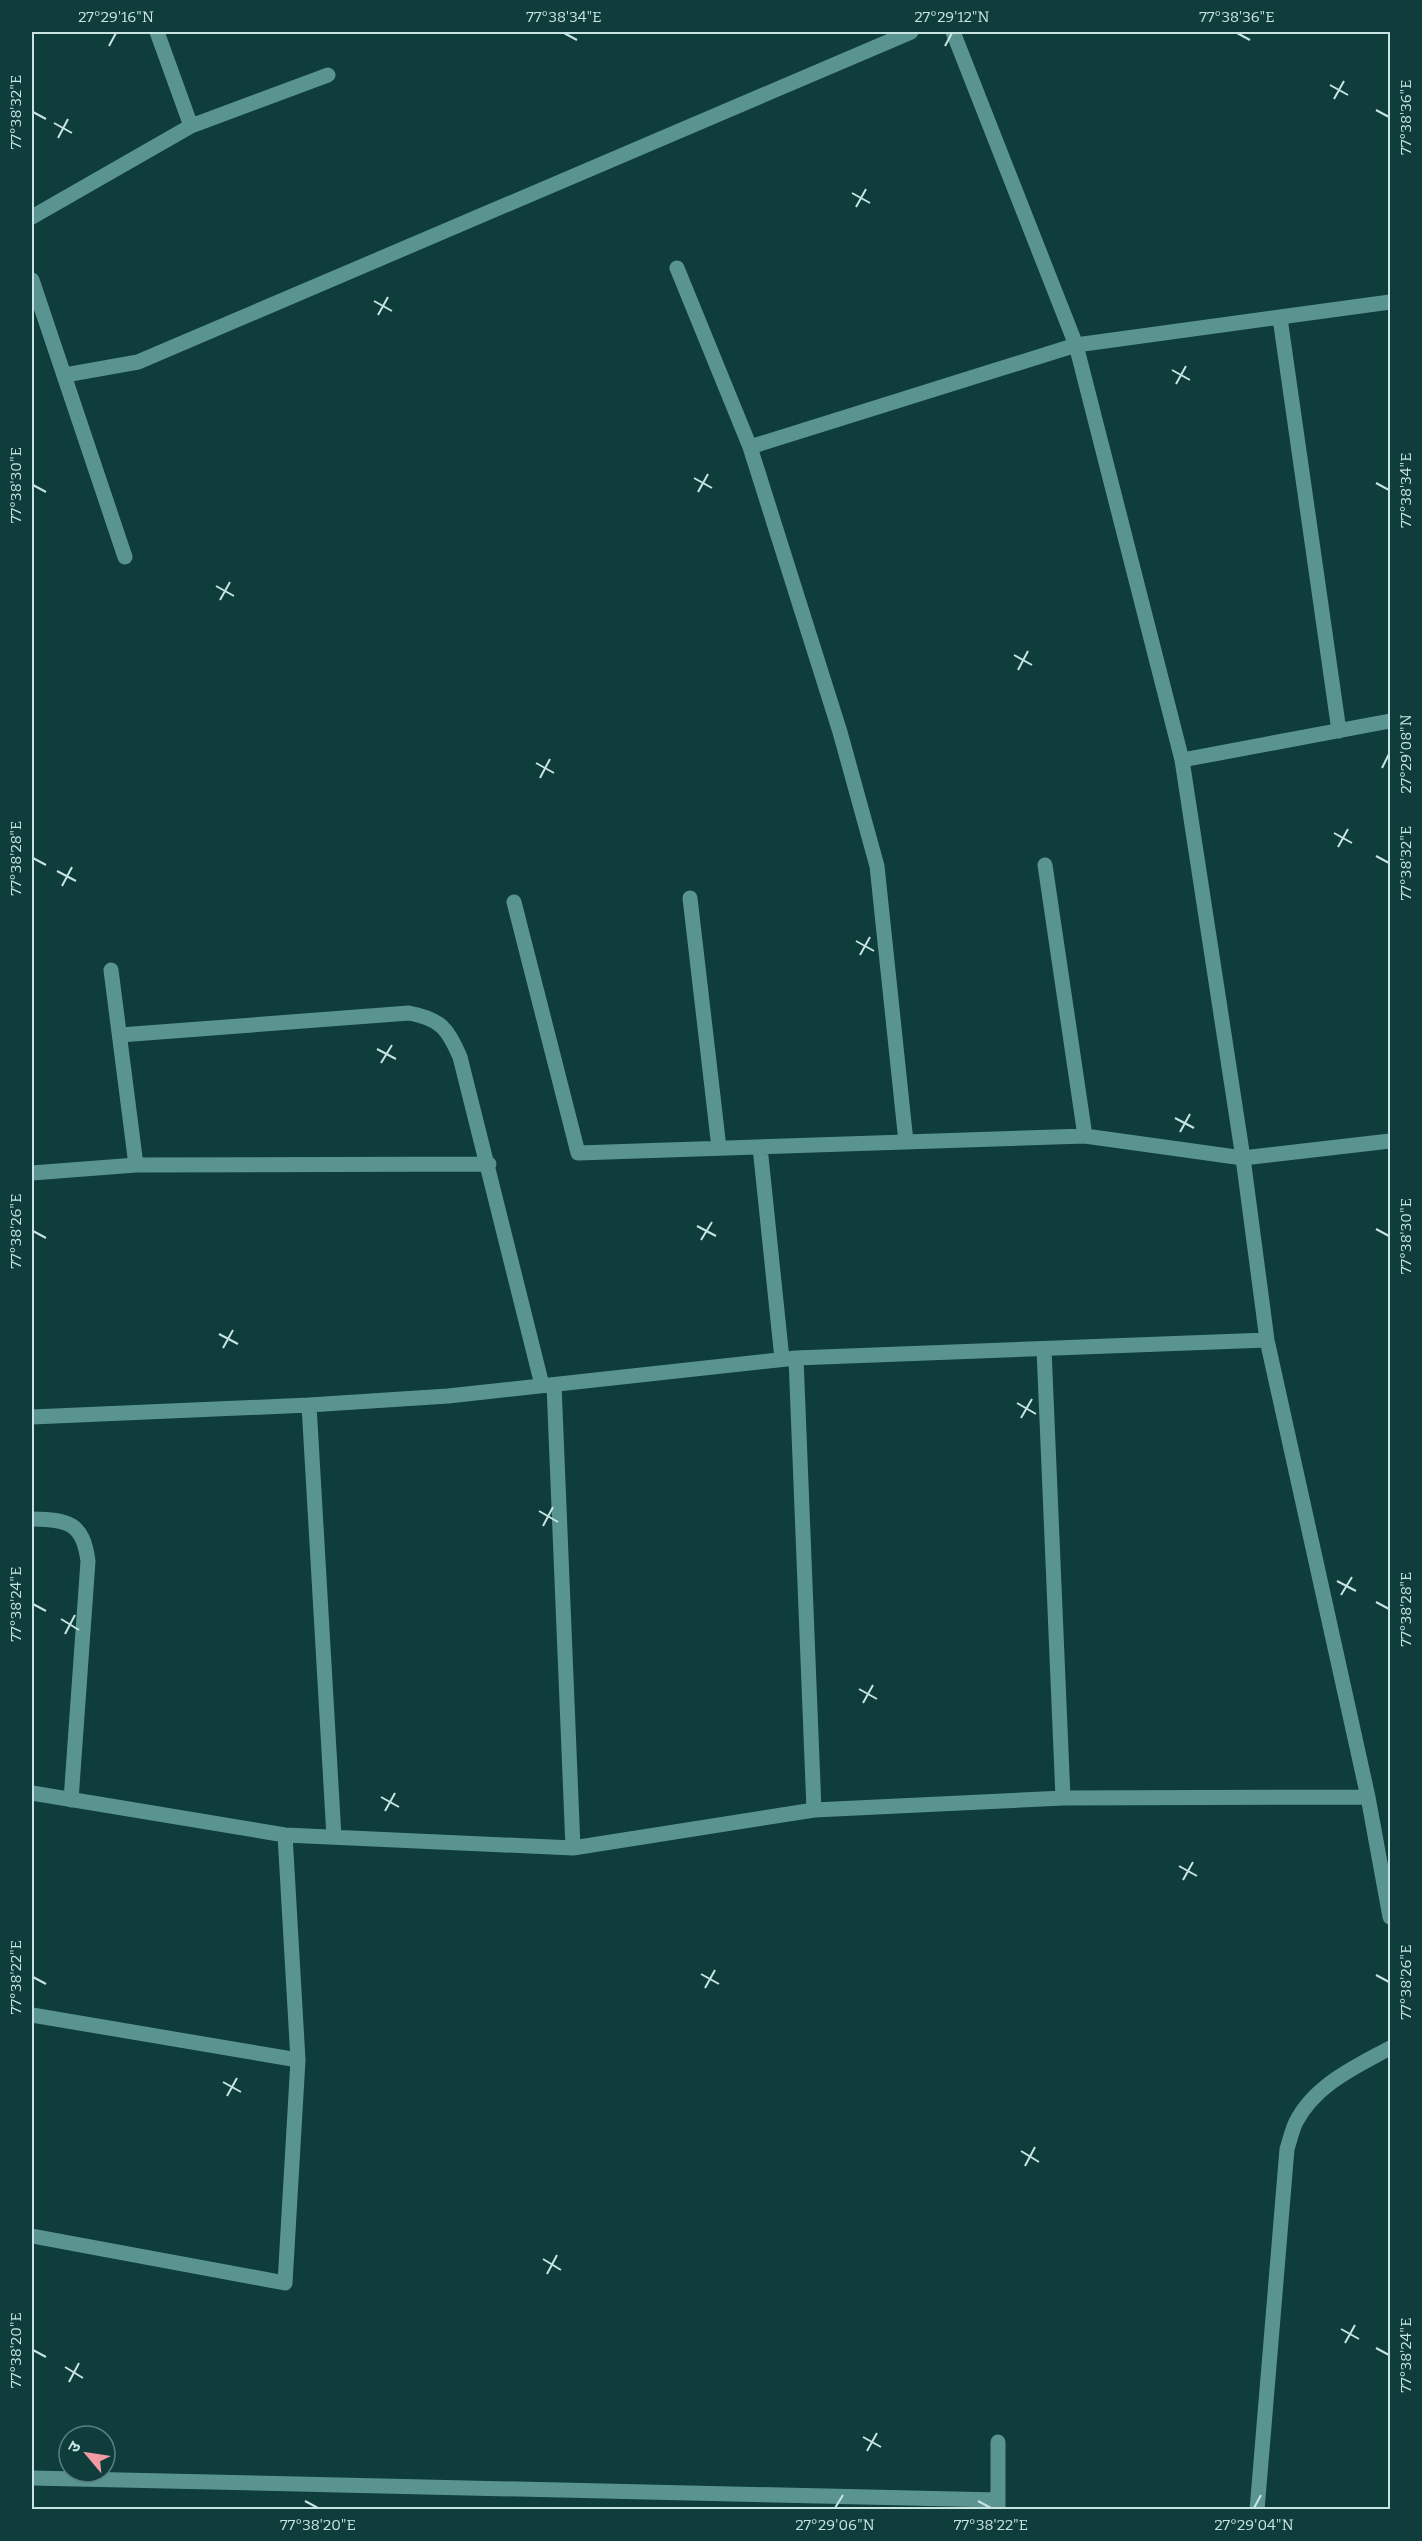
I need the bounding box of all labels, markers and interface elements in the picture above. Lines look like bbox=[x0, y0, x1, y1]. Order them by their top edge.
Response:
text: 27°29'16"N bbox=[78, 8, 154, 26]
text: 77°38'34"E bbox=[526, 8, 602, 26]
text: 27°29'12"N bbox=[915, 8, 990, 26]
text: 77°38'36"E bbox=[1199, 8, 1275, 26]
text: 77°38'32"E bbox=[7, 75, 25, 149]
text: 77°38'36"E bbox=[1397, 79, 1415, 155]
text: 77°38'30"E bbox=[7, 447, 25, 523]
text: 77°38'34"E bbox=[1397, 452, 1415, 528]
text: 27°29'08"N bbox=[1397, 714, 1415, 794]
text: 77°38'28"E bbox=[7, 821, 25, 895]
text: 77°38'32"E bbox=[1397, 826, 1415, 900]
text: 77°38'26"E bbox=[7, 1194, 25, 1268]
text: 77°38'30"E bbox=[1397, 1198, 1415, 1274]
text: 77°38'24"E bbox=[7, 1567, 25, 1641]
text: 77°38'28"E bbox=[1397, 1572, 1415, 1646]
text: 77°38'22"E bbox=[7, 1940, 25, 2014]
text: 77°38'26"E bbox=[1397, 1945, 1415, 2019]
text: 77°38'20"E bbox=[7, 2312, 25, 2388]
text: 77°38'24"E bbox=[1397, 2318, 1415, 2392]
north arrow bbox=[57, 2424, 117, 2484]
text: उ bbox=[64, 2438, 85, 2456]
text: 77°38'20"E bbox=[280, 2516, 356, 2534]
text: 27°29'06"N bbox=[795, 2516, 875, 2534]
text: 77°38'22"E bbox=[954, 2516, 1028, 2534]
text: 27°29'04"N bbox=[1214, 2516, 1294, 2534]

